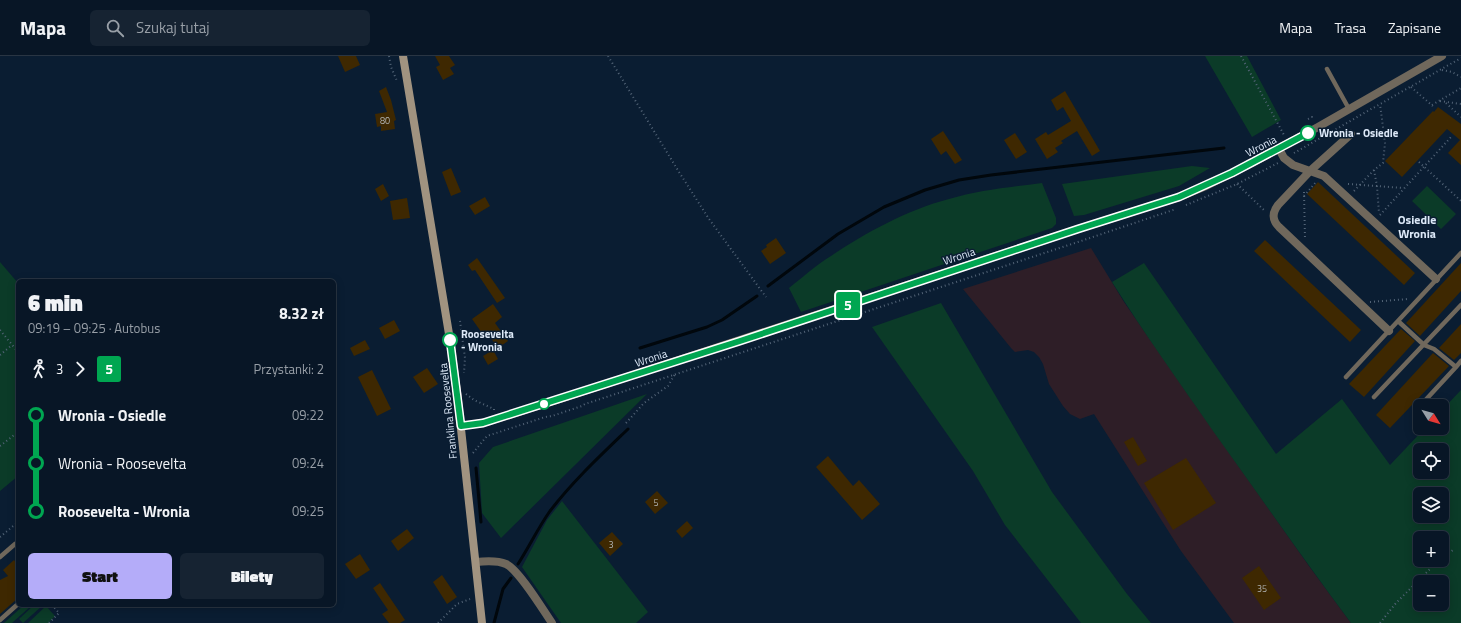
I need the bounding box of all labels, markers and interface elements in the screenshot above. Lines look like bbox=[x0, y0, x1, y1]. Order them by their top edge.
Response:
search box bbox=[90, 10, 370, 46]
text: Mapa bbox=[20, 13, 66, 42]
text: Szukaj tutaj bbox=[136, 16, 209, 39]
icon: search bbox=[104, 17, 126, 39]
text: Mapa bbox=[1279, 17, 1312, 38]
text: Trasa bbox=[1334, 17, 1366, 38]
text: Zapisane bbox=[1388, 17, 1441, 38]
house number: 80 bbox=[380, 114, 390, 127]
marker: Wronia - Osiedle bbox=[1300, 125, 1316, 141]
place label: Wronia - Osiedle bbox=[1319, 125, 1399, 141]
street label: Wronia bbox=[1243, 131, 1280, 161]
district label: Osiedle Wronia bbox=[1398, 210, 1436, 243]
street label: Wronia bbox=[941, 243, 978, 269]
text: 6 min bbox=[28, 286, 83, 320]
line badge: 5 bbox=[835, 292, 861, 318]
text: 5 bbox=[844, 294, 852, 315]
text: 8.32 zł bbox=[279, 302, 324, 325]
text: 09:19 – 09:25 · Autobus bbox=[28, 318, 160, 338]
place label: Roosevelta - Wronia bbox=[461, 326, 514, 355]
marker: Roosevelta - Wronia bbox=[442, 332, 458, 348]
street label: Wronia bbox=[633, 345, 670, 371]
icon: walk bbox=[28, 358, 50, 380]
icon: forward bbox=[69, 358, 91, 380]
text: 5 bbox=[105, 358, 113, 379]
text: 3 bbox=[56, 359, 63, 379]
text: Przystanki: 2 bbox=[254, 359, 324, 379]
street label: Franklina Roosevelta bbox=[435, 362, 461, 460]
unlabelled marker bbox=[538, 398, 550, 410]
north arrow bbox=[1413, 399, 1449, 435]
map controls bbox=[1413, 399, 1449, 611]
text: Wronia - Osiedle bbox=[58, 404, 166, 427]
text: 09:22 bbox=[292, 405, 324, 425]
button: locate bbox=[1413, 443, 1449, 479]
text: Wronia - Roosevelta bbox=[58, 452, 186, 475]
text: 09:24 bbox=[292, 453, 324, 473]
button: layers bbox=[1413, 487, 1449, 523]
house number: 5 bbox=[653, 496, 659, 509]
text: Roosevelta - Wronia bbox=[58, 500, 190, 523]
text: 09:25 bbox=[292, 501, 324, 521]
button: + bbox=[1413, 531, 1449, 567]
house number: 3 bbox=[608, 538, 614, 551]
button: Start bbox=[28, 553, 172, 599]
button: Bilety bbox=[180, 553, 324, 599]
button: − bbox=[1413, 575, 1449, 611]
house number: 35 bbox=[1257, 582, 1267, 595]

